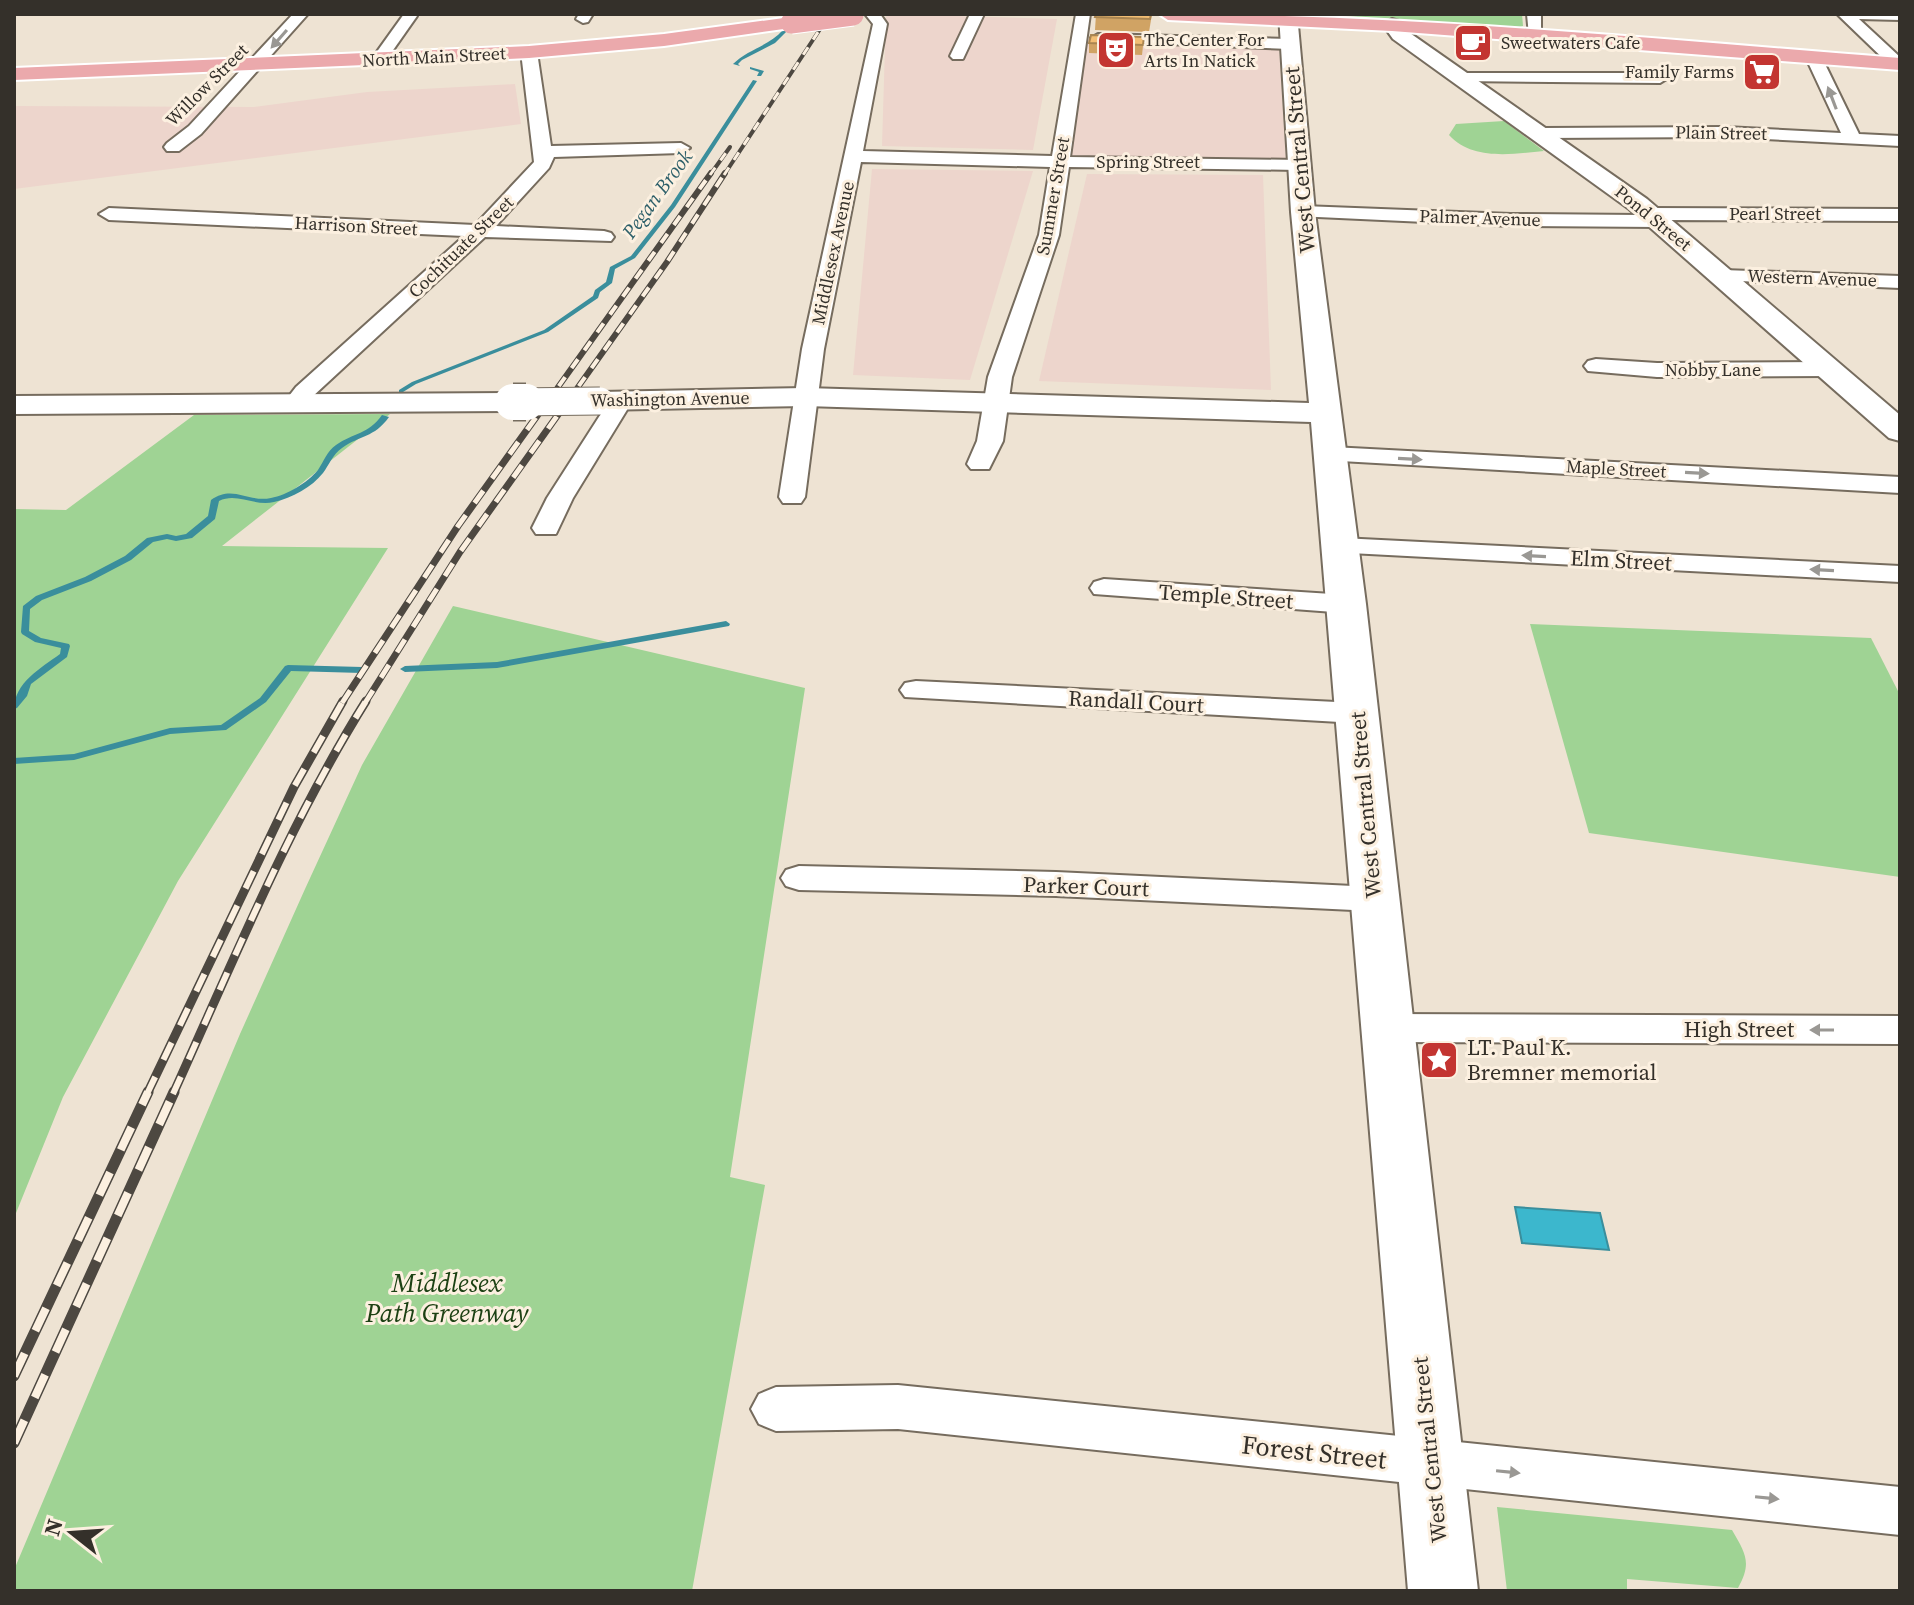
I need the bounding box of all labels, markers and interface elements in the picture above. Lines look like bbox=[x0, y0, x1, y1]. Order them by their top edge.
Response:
cafe icon: Sweetwaters Cafe bbox=[1452, 22, 1494, 64]
place label: The Center For Arts In Natick bbox=[1144, 27, 1265, 73]
theatre icon: The Center For Arts In Natick bbox=[1095, 29, 1137, 71]
one-way arrow bbox=[270, 30, 288, 49]
place label: Sweetwaters Cafe bbox=[1501, 30, 1641, 55]
street label: Willow Street bbox=[160, 38, 254, 131]
street label: North Main Street bbox=[362, 40, 507, 73]
supermarket icon: Family Farms bbox=[1741, 51, 1783, 93]
place label: Family Farms bbox=[1625, 59, 1734, 84]
street label: West Central Street bbox=[1276, 65, 1322, 254]
one-way arrow bbox=[1825, 86, 1838, 110]
street label: Plain Street bbox=[1675, 119, 1767, 146]
street label: Summer Street bbox=[1030, 135, 1075, 257]
water label: Pegan Brook bbox=[615, 144, 699, 245]
street label: Spring Street bbox=[1096, 149, 1200, 174]
street label: Middlesex Avenue bbox=[805, 179, 860, 327]
street label: Pond Street bbox=[1610, 179, 1697, 256]
street label: Cochituate Street bbox=[403, 190, 519, 303]
street label: Pearl Street bbox=[1729, 201, 1821, 226]
street label: Palmer Avenue bbox=[1419, 203, 1541, 232]
street label: Harrison Street bbox=[294, 210, 418, 241]
street label: Western Avenue bbox=[1747, 263, 1877, 292]
street label: Nobby Lane bbox=[1665, 357, 1761, 382]
street label: Washington Avenue bbox=[590, 385, 750, 412]
one-way arrow bbox=[1398, 453, 1423, 466]
street label: Maple Street bbox=[1565, 453, 1667, 484]
one-way arrow bbox=[1685, 467, 1710, 480]
street label: Elm Street bbox=[1569, 542, 1673, 578]
one-way arrow bbox=[1521, 549, 1546, 562]
one-way arrow bbox=[1809, 563, 1834, 576]
street label: Temple Street bbox=[1158, 576, 1295, 616]
street label: Randall Court bbox=[1067, 682, 1205, 720]
street label: West Central Street bbox=[1342, 710, 1388, 899]
street label: Parker Court bbox=[1023, 869, 1150, 903]
street label: High Street bbox=[1684, 1014, 1795, 1044]
one-way arrow bbox=[1809, 1024, 1834, 1036]
place label: LT. Paul K. Bremner memorial bbox=[1467, 1032, 1657, 1087]
place icon: LT. Paul K. Bremner memorial bbox=[1418, 1039, 1460, 1081]
park label: Middlesex Path Greenway bbox=[365, 1265, 529, 1331]
street label: West Central Street bbox=[1404, 1355, 1454, 1545]
street label: Forest Street bbox=[1240, 1427, 1389, 1478]
one-way arrow bbox=[1496, 1466, 1521, 1479]
one-way arrow bbox=[1755, 1492, 1780, 1505]
north arrow bbox=[32, 1493, 112, 1573]
text: N bbox=[36, 1515, 70, 1539]

